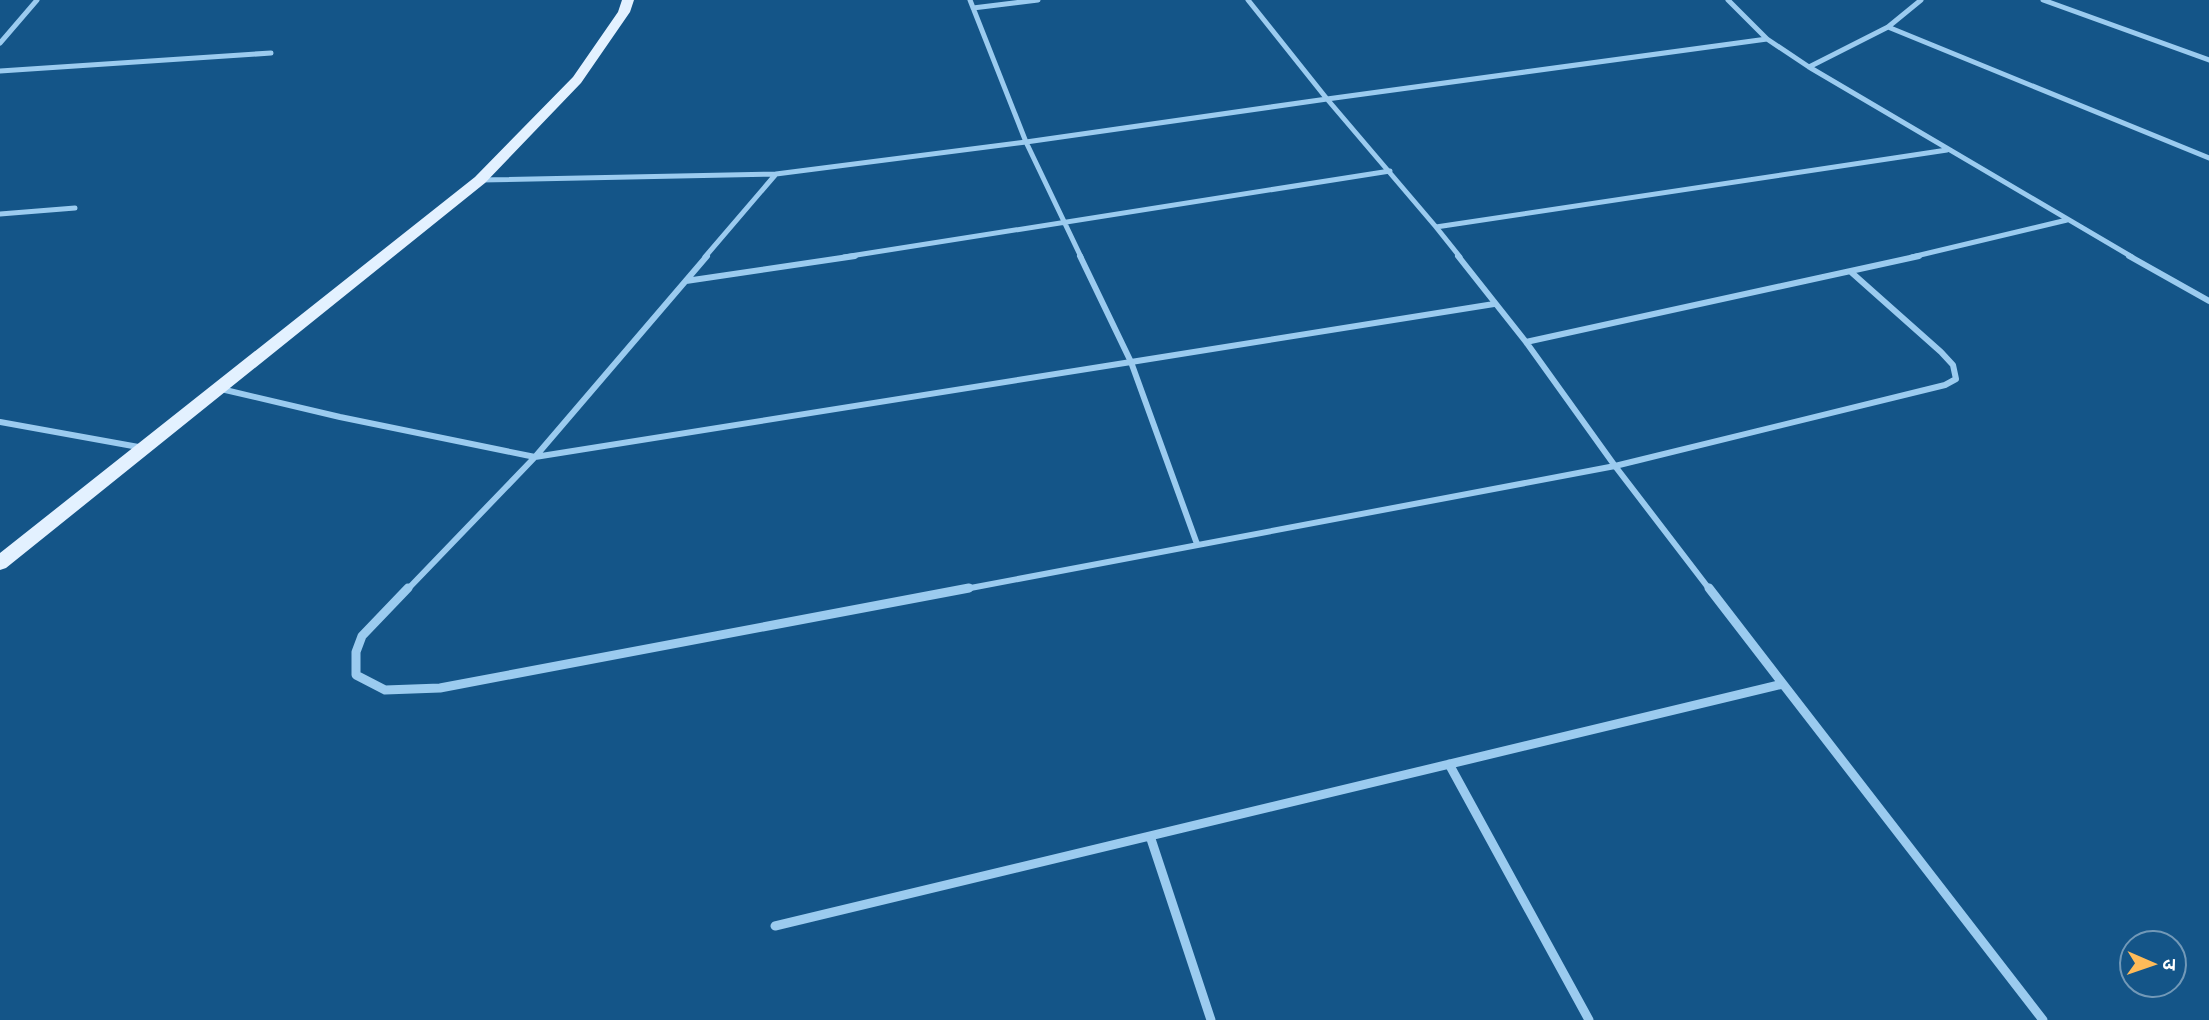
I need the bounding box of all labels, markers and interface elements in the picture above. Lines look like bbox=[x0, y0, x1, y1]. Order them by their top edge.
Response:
north arrow bbox=[2118, 929, 2188, 999]
text: उ bbox=[2158, 959, 2181, 971]

